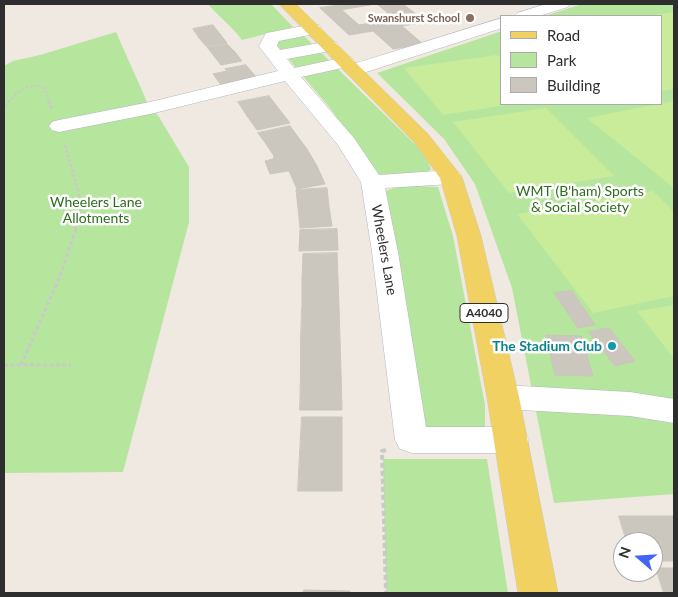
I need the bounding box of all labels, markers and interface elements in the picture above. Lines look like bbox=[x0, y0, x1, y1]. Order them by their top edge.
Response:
place label: Swanshurst School bbox=[368, 11, 460, 25]
marker: Swanshurst School bbox=[464, 12, 476, 24]
legend bbox=[500, 15, 663, 105]
text: Road bbox=[547, 26, 580, 44]
text: Park bbox=[547, 51, 576, 69]
text: Building bbox=[547, 76, 600, 94]
park label: WMT (B'ham) Sports & Social Society bbox=[516, 183, 644, 216]
park label: Wheelers Lane Allotments bbox=[50, 194, 142, 226]
street label: Wheelers Lane bbox=[368, 203, 400, 297]
road number: A4040 bbox=[460, 304, 508, 322]
place label: The Stadium Club bbox=[492, 338, 602, 354]
marker: The Stadium Club bbox=[606, 340, 618, 352]
north arrow bbox=[613, 532, 663, 582]
text: N bbox=[614, 544, 634, 560]

